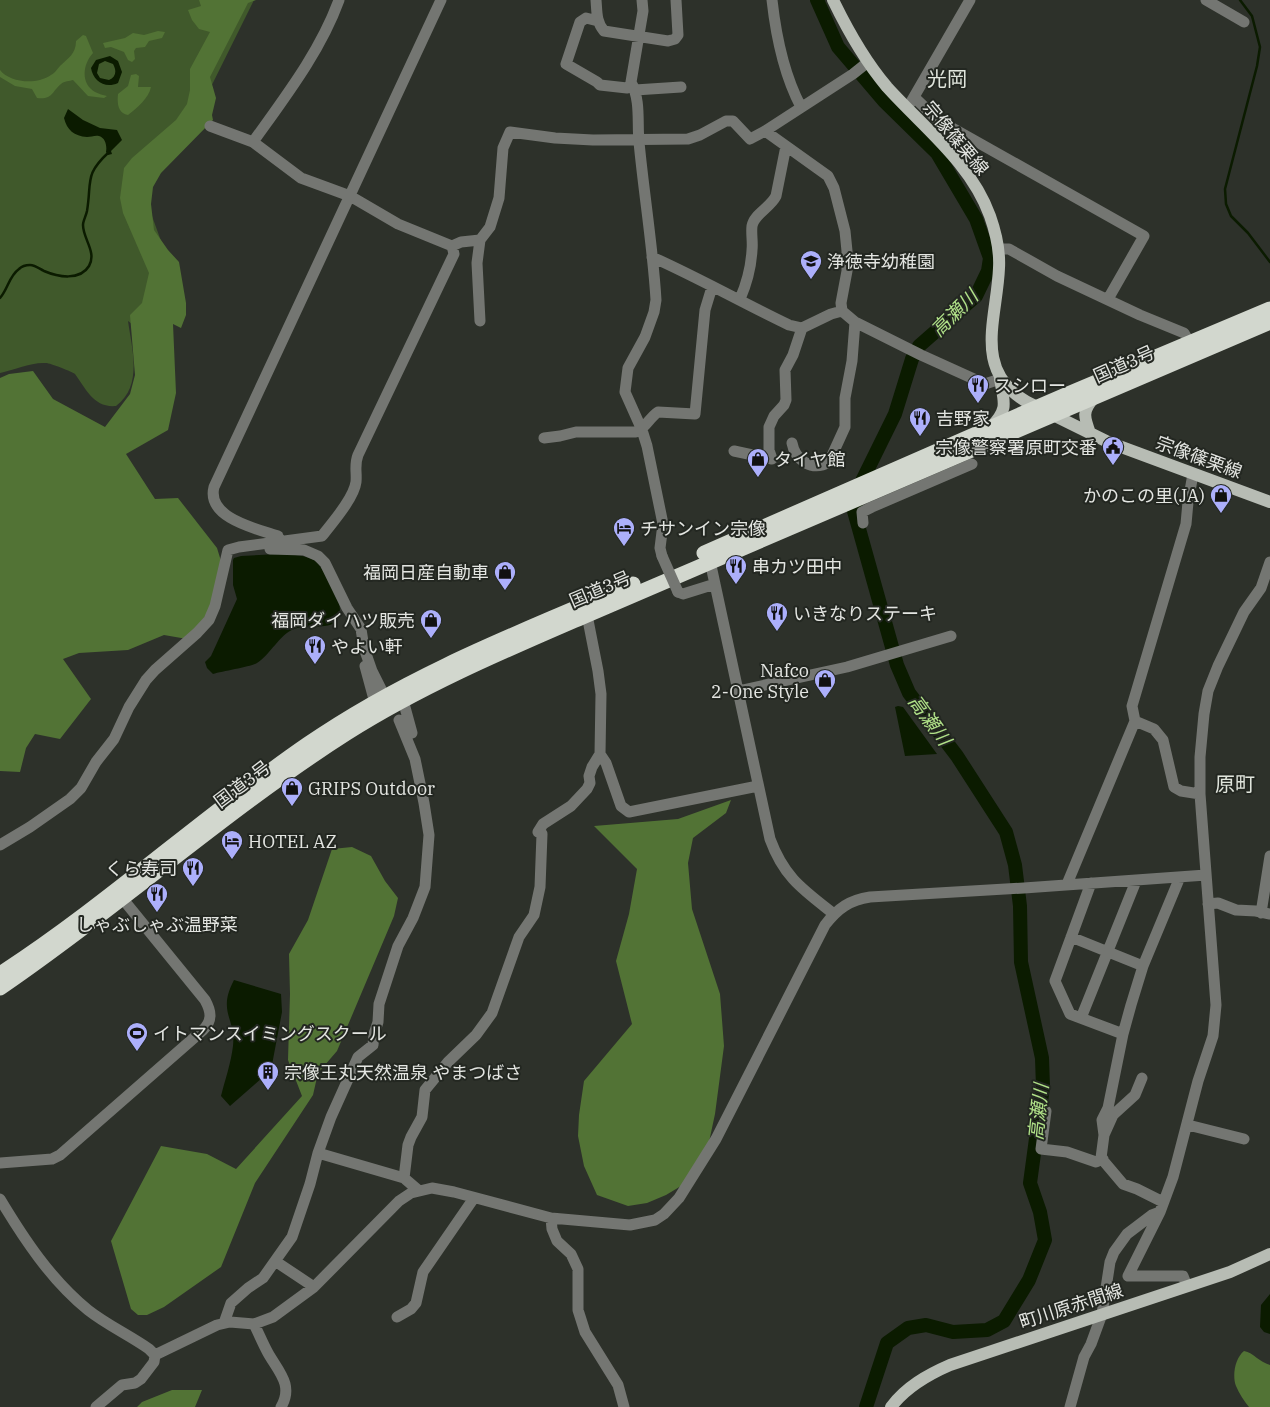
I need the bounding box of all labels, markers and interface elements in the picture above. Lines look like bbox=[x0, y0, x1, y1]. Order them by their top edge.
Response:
district label: 光岡 bbox=[927, 65, 967, 92]
street label: 宗像篠栗線 bbox=[918, 96, 994, 180]
school or university icon: 浄徳寺幼稚園 bbox=[799, 249, 823, 280]
place label: 浄徳寺幼稚園 bbox=[827, 250, 935, 273]
water label: 高瀬川 bbox=[925, 283, 984, 342]
street label: 国道3号 bbox=[1090, 340, 1158, 388]
restaurant icon: スシロー bbox=[966, 373, 990, 404]
place label: スシロー bbox=[994, 374, 1066, 397]
restaurant icon: 吉野家 bbox=[908, 406, 932, 437]
place label: 吉野家 bbox=[936, 407, 990, 430]
street label: 宗像篠栗線 bbox=[1153, 431, 1245, 483]
public building icon: 宗像警察署原町交番 bbox=[1101, 435, 1125, 466]
place label: 宗像警察署原町交番 bbox=[935, 436, 1097, 459]
shop icon: タイヤ館 bbox=[746, 447, 770, 478]
place label: タイヤ館 bbox=[774, 448, 845, 471]
shop icon: かのこの里(JA) bbox=[1209, 483, 1233, 514]
place label: かのこの里(JA) bbox=[1083, 484, 1205, 507]
hotel icon: チサンイン宗像 bbox=[612, 516, 636, 547]
place label: チサンイン宗像 bbox=[640, 517, 766, 540]
restaurant icon: 串カツ田中 bbox=[724, 554, 748, 585]
place label: 串カツ田中 bbox=[752, 555, 842, 578]
shop icon: 福岡日産自動車 bbox=[493, 560, 517, 591]
place label: 福岡日産自動車 bbox=[363, 561, 489, 584]
street label: 国道3号 bbox=[566, 566, 634, 612]
restaurant icon: いきなりステーキ bbox=[765, 601, 789, 632]
place label: いきなりステーキ bbox=[793, 602, 937, 625]
shop icon: 福岡ダイハツ販売 bbox=[419, 608, 443, 639]
place label: 福岡ダイハツ販売 bbox=[271, 609, 415, 632]
restaurant icon: やよい軒 bbox=[303, 634, 327, 665]
place label: やよい軒 bbox=[331, 635, 403, 658]
place label: Nafco 2-One Style bbox=[711, 659, 809, 703]
shop icon: Nafco 2-One Style bbox=[813, 668, 837, 699]
water label: 高瀬川 bbox=[904, 690, 958, 752]
street label: 国道3号 bbox=[209, 755, 275, 813]
district label: 原町 bbox=[1215, 770, 1255, 797]
shop icon: GRIPS Outdoor bbox=[280, 776, 304, 807]
place label: GRIPS Outdoor bbox=[308, 777, 435, 800]
hotel icon: HOTEL AZ bbox=[220, 829, 244, 860]
place label: HOTEL AZ bbox=[248, 830, 337, 853]
restaurant icon: くら寿司 bbox=[181, 856, 205, 887]
place label: くら寿司 bbox=[105, 857, 177, 880]
restaurant icon: しゃぶしゃぶ温野菜 bbox=[145, 882, 169, 913]
place label: しゃぶしゃぶ温野菜 bbox=[76, 913, 238, 936]
sports icon: イトマンスイミングスクール bbox=[125, 1021, 149, 1052]
place label: イトマンスイミングスクール bbox=[153, 1022, 387, 1045]
building icon: 宗像王丸天然温泉 やまつばさ bbox=[256, 1060, 280, 1091]
place label: 宗像王丸天然温泉 やまつばさ bbox=[284, 1061, 522, 1084]
water label: 高瀬川 bbox=[1023, 1080, 1053, 1142]
street label: 町川原赤間線 bbox=[1016, 1278, 1126, 1334]

